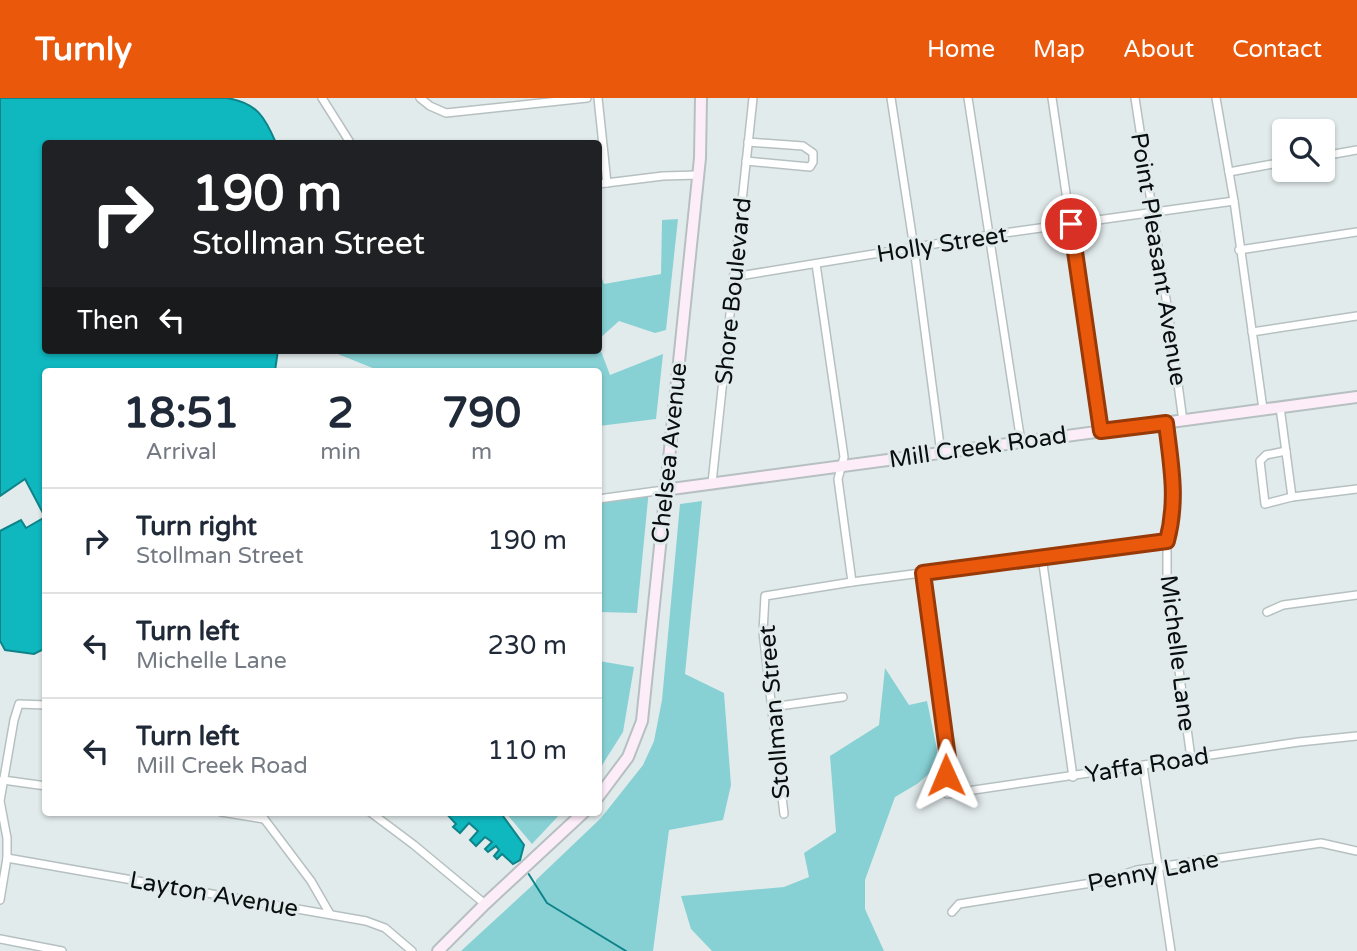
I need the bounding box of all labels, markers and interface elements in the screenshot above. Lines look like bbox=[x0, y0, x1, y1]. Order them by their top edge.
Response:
text: Turnly bbox=[35, 30, 132, 69]
text: Home bbox=[927, 35, 995, 64]
text: Map bbox=[1033, 35, 1085, 64]
text: About bbox=[1123, 35, 1194, 64]
text: Contact bbox=[1232, 35, 1322, 64]
map controls bbox=[1272, 119, 1335, 182]
button: search bbox=[1272, 119, 1335, 182]
street label: Point Pleasant Avenue bbox=[1124, 130, 1193, 388]
text: 190 m bbox=[192, 165, 342, 224]
icon: right bbox=[77, 168, 168, 259]
pin bbox=[1041, 194, 1101, 254]
street label: Shore Boulevard bbox=[709, 196, 758, 386]
icon: arrive bbox=[1052, 205, 1090, 243]
street label: Holly Street bbox=[875, 220, 1010, 269]
text: Stollman Street bbox=[192, 225, 425, 263]
icon: left bbox=[153, 301, 191, 339]
text: Then bbox=[77, 305, 139, 336]
street label: Chelsea Avenue bbox=[646, 361, 693, 545]
text: 18:51 bbox=[123, 388, 239, 439]
text: 2 bbox=[327, 388, 354, 439]
text: 790 bbox=[442, 388, 521, 439]
street label: Mill Creek Road bbox=[887, 421, 1069, 474]
text: Arrival bbox=[146, 438, 217, 466]
text: min bbox=[320, 438, 361, 466]
text: m bbox=[471, 438, 492, 466]
text: Turn right bbox=[136, 511, 257, 542]
icon: right bbox=[77, 522, 115, 560]
text: 190 m bbox=[487, 525, 567, 556]
text: Stollman Street bbox=[136, 542, 304, 570]
street label: Michelle Lane bbox=[1154, 573, 1201, 733]
text: Turn left bbox=[136, 616, 239, 647]
street label: Stollman Street bbox=[752, 624, 797, 800]
icon: left bbox=[77, 627, 115, 665]
text: 230 m bbox=[487, 630, 567, 661]
text: Michelle Lane bbox=[136, 647, 287, 675]
text: Turn left bbox=[136, 721, 239, 752]
icon: left bbox=[77, 732, 115, 770]
text: 110 m bbox=[487, 735, 567, 766]
position arrow bbox=[909, 738, 983, 812]
street label: Yaffa Road bbox=[1083, 741, 1211, 790]
text: Mill Creek Road bbox=[136, 752, 308, 780]
street label: Penny Lane bbox=[1085, 845, 1221, 898]
street label: Layton Avenue bbox=[127, 865, 301, 924]

